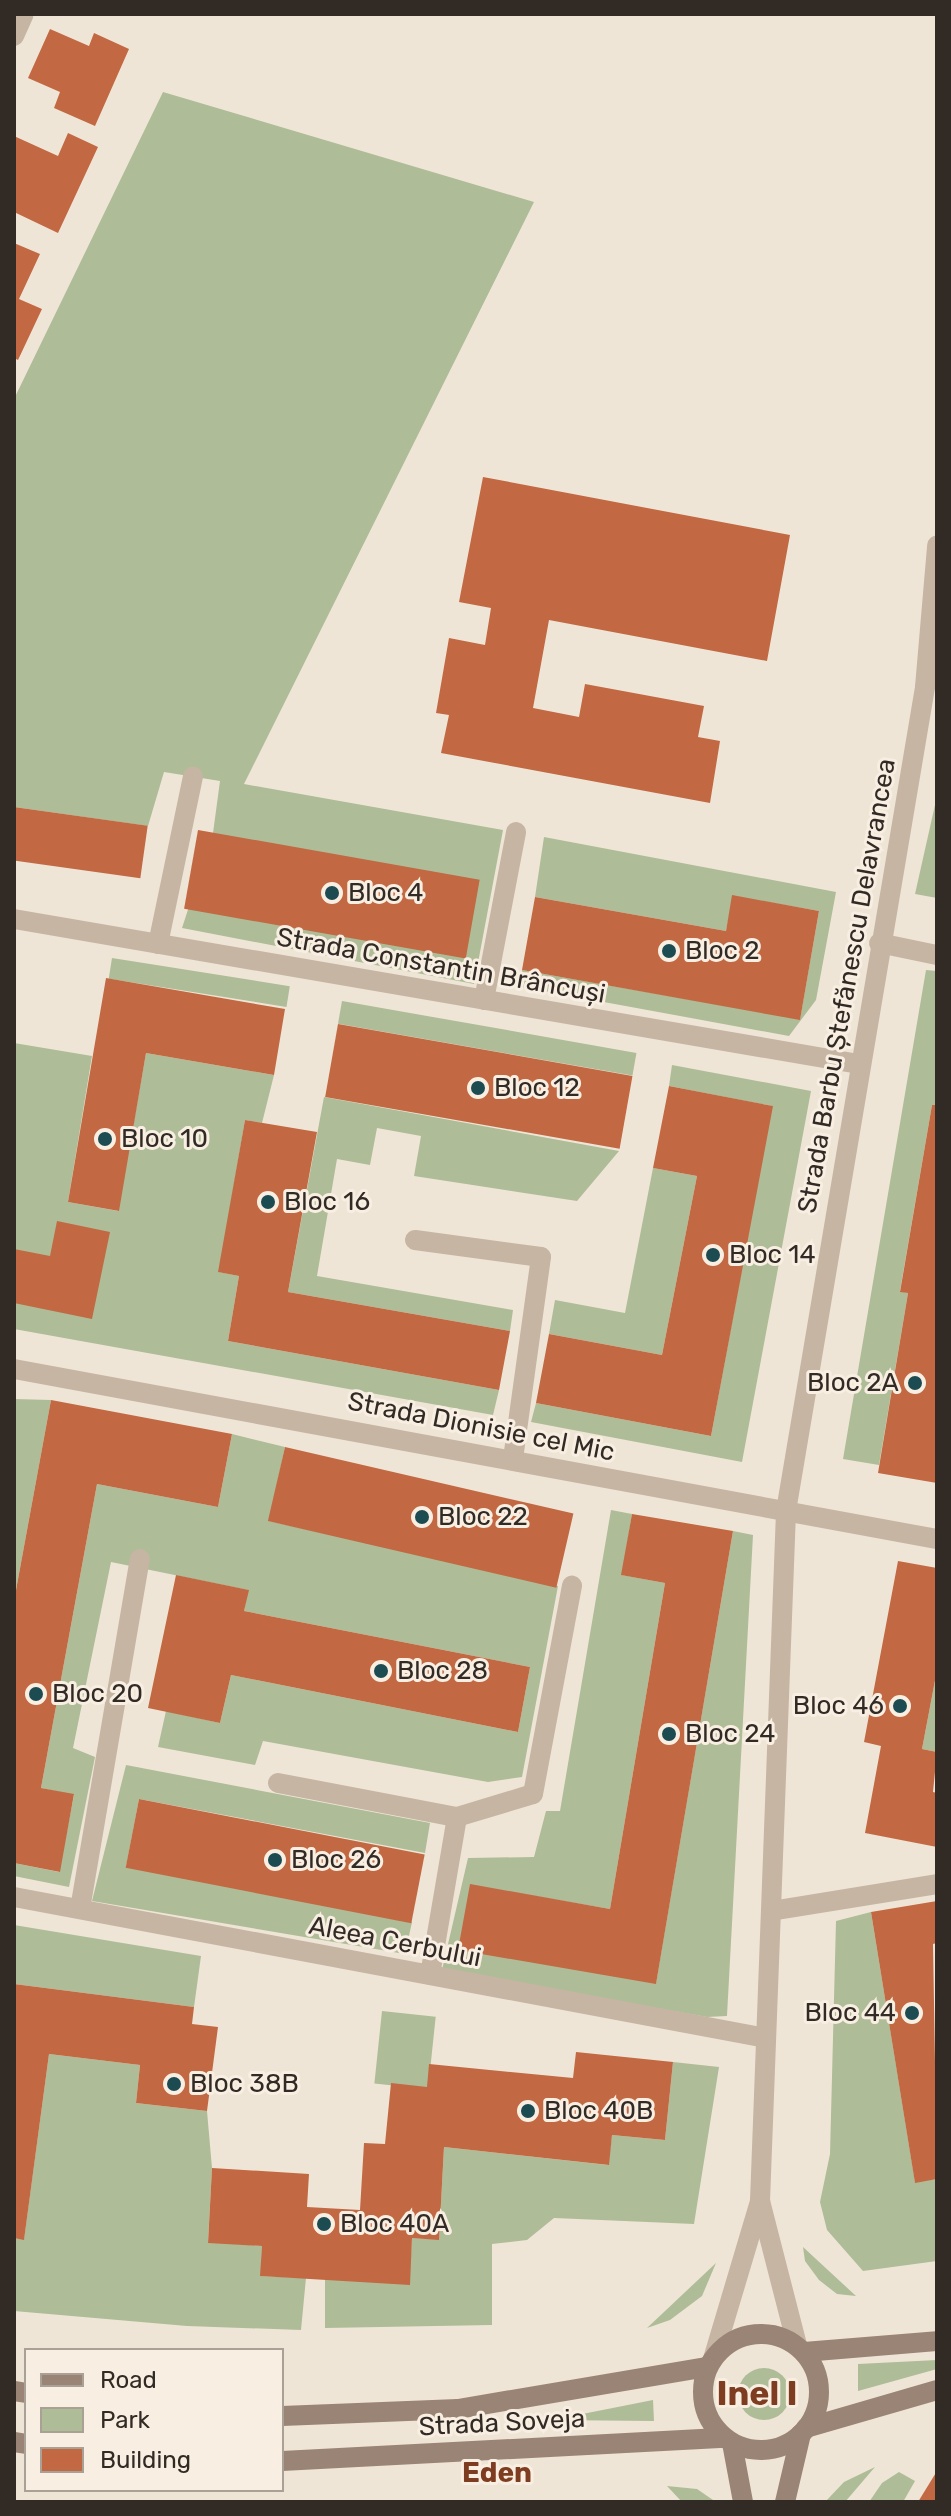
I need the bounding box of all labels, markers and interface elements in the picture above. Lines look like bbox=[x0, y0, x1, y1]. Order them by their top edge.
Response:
street label: Strada Barbu Ștefănescu Delavrancea bbox=[792, 756, 902, 1216]
place label: Bloc 4 bbox=[348, 877, 423, 909]
marker: Bloc 4 bbox=[323, 884, 341, 902]
street label: Strada Constantin Brâncuși bbox=[274, 922, 608, 1010]
place label: Bloc 2 bbox=[685, 935, 760, 967]
marker: Bloc 2 bbox=[660, 942, 678, 960]
place label: Bloc 12 bbox=[494, 1072, 580, 1104]
marker: Bloc 12 bbox=[469, 1079, 487, 1097]
place label: Bloc 10 bbox=[121, 1123, 208, 1155]
marker: Bloc 10 bbox=[96, 1130, 114, 1148]
place label: Bloc 16 bbox=[284, 1186, 370, 1218]
marker: Bloc 16 bbox=[259, 1193, 277, 1211]
place label: Bloc 14 bbox=[729, 1239, 816, 1271]
marker: Bloc 14 bbox=[704, 1246, 722, 1264]
place label: Bloc 2A bbox=[807, 1367, 899, 1399]
marker: Bloc 2A bbox=[906, 1374, 924, 1392]
street label: Strada Dionisie cel Mic bbox=[345, 1386, 617, 1468]
place label: Bloc 22 bbox=[438, 1501, 528, 1533]
marker: Bloc 22 bbox=[413, 1508, 431, 1526]
place label: Bloc 28 bbox=[397, 1655, 488, 1687]
marker: Bloc 28 bbox=[372, 1662, 390, 1680]
place label: Bloc 20 bbox=[52, 1678, 143, 1710]
marker: Bloc 20 bbox=[27, 1685, 45, 1703]
place label: Bloc 46 bbox=[793, 1690, 884, 1722]
marker: Bloc 46 bbox=[891, 1697, 909, 1715]
place label: Bloc 24 bbox=[685, 1718, 775, 1750]
marker: Bloc 24 bbox=[660, 1725, 678, 1743]
place label: Bloc 26 bbox=[291, 1844, 381, 1876]
marker: Bloc 26 bbox=[266, 1851, 284, 1869]
street label: Aleea Cerbului bbox=[306, 1910, 484, 1974]
place label: Bloc 44 bbox=[804, 1997, 896, 2029]
marker: Bloc 44 bbox=[903, 2004, 921, 2022]
place label: Bloc 38B bbox=[190, 2068, 299, 2100]
marker: Bloc 38B bbox=[165, 2075, 183, 2093]
place label: Bloc 40B bbox=[544, 2095, 653, 2127]
marker: Bloc 40B bbox=[519, 2102, 537, 2120]
place label: Bloc 40A bbox=[340, 2208, 449, 2240]
marker: Bloc 40A bbox=[315, 2215, 333, 2233]
legend bbox=[24, 2348, 284, 2492]
text: Road bbox=[100, 2366, 157, 2394]
district label: Inel I bbox=[716, 2374, 798, 2414]
street label: Strada Soveja bbox=[418, 2403, 586, 2443]
text: Park bbox=[100, 2406, 150, 2434]
text: Building bbox=[100, 2446, 191, 2474]
district label: Eden bbox=[462, 2456, 532, 2490]

